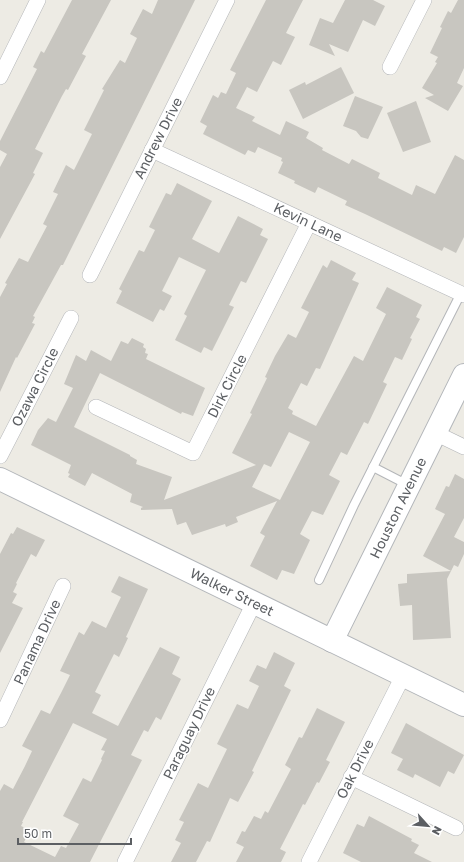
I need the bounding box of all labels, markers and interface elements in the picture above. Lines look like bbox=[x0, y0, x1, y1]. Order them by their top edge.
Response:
street label: Andrew Drive bbox=[130, 94, 185, 181]
street label: Kevin Lane bbox=[271, 198, 345, 245]
street label: Ozawa Circle bbox=[7, 344, 62, 429]
street label: Dirk Circle bbox=[203, 351, 250, 420]
street label: Houston Avenue bbox=[366, 454, 429, 561]
street label: Walker Street bbox=[187, 564, 277, 619]
street label: Panama Drive bbox=[9, 597, 64, 687]
street label: Paraguay Drive bbox=[159, 684, 218, 782]
street label: Oak Drive bbox=[332, 736, 377, 801]
north arrow bbox=[408, 806, 448, 846]
scale bar bbox=[18, 820, 131, 846]
text: N bbox=[430, 824, 445, 837]
text: 50 m bbox=[24, 826, 52, 841]

